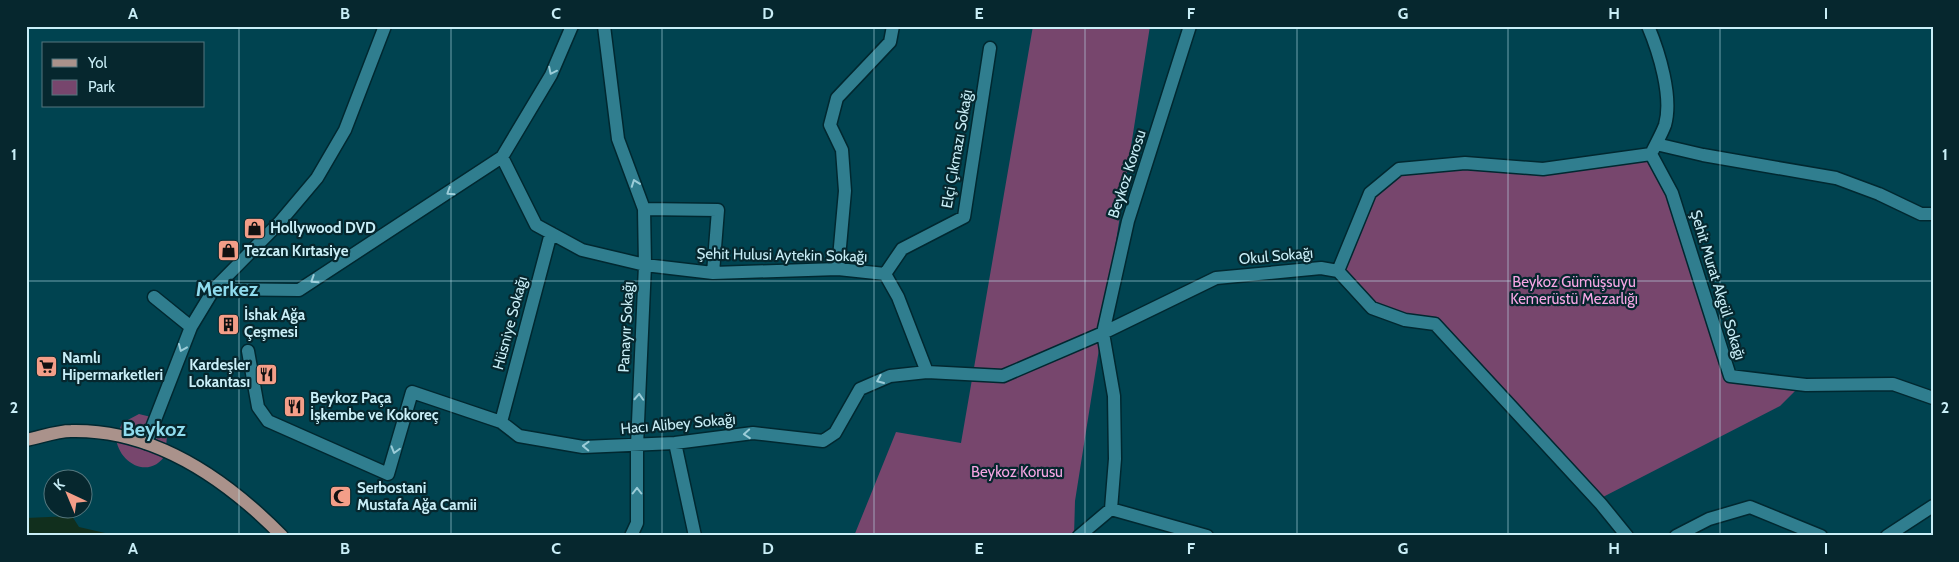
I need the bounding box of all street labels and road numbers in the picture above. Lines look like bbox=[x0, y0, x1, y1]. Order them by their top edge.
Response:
street label: Elçi Çıkmazı Sokağı bbox=[938, 88, 976, 210]
street label: Beykoz Korosu bbox=[1104, 127, 1150, 221]
street label: Şehit Murat Akgül Sokağı bbox=[1687, 208, 1749, 362]
street label: Okul Sokağı bbox=[1238, 244, 1314, 268]
street label: Şehit Hulusi Aytekin Sokağı bbox=[697, 245, 867, 265]
street label: Hüsniye Sokağı bbox=[489, 274, 531, 372]
street label: Panayır Sokağı bbox=[615, 281, 637, 373]
street label: Hacı Alibey Sokağı bbox=[620, 410, 736, 438]

